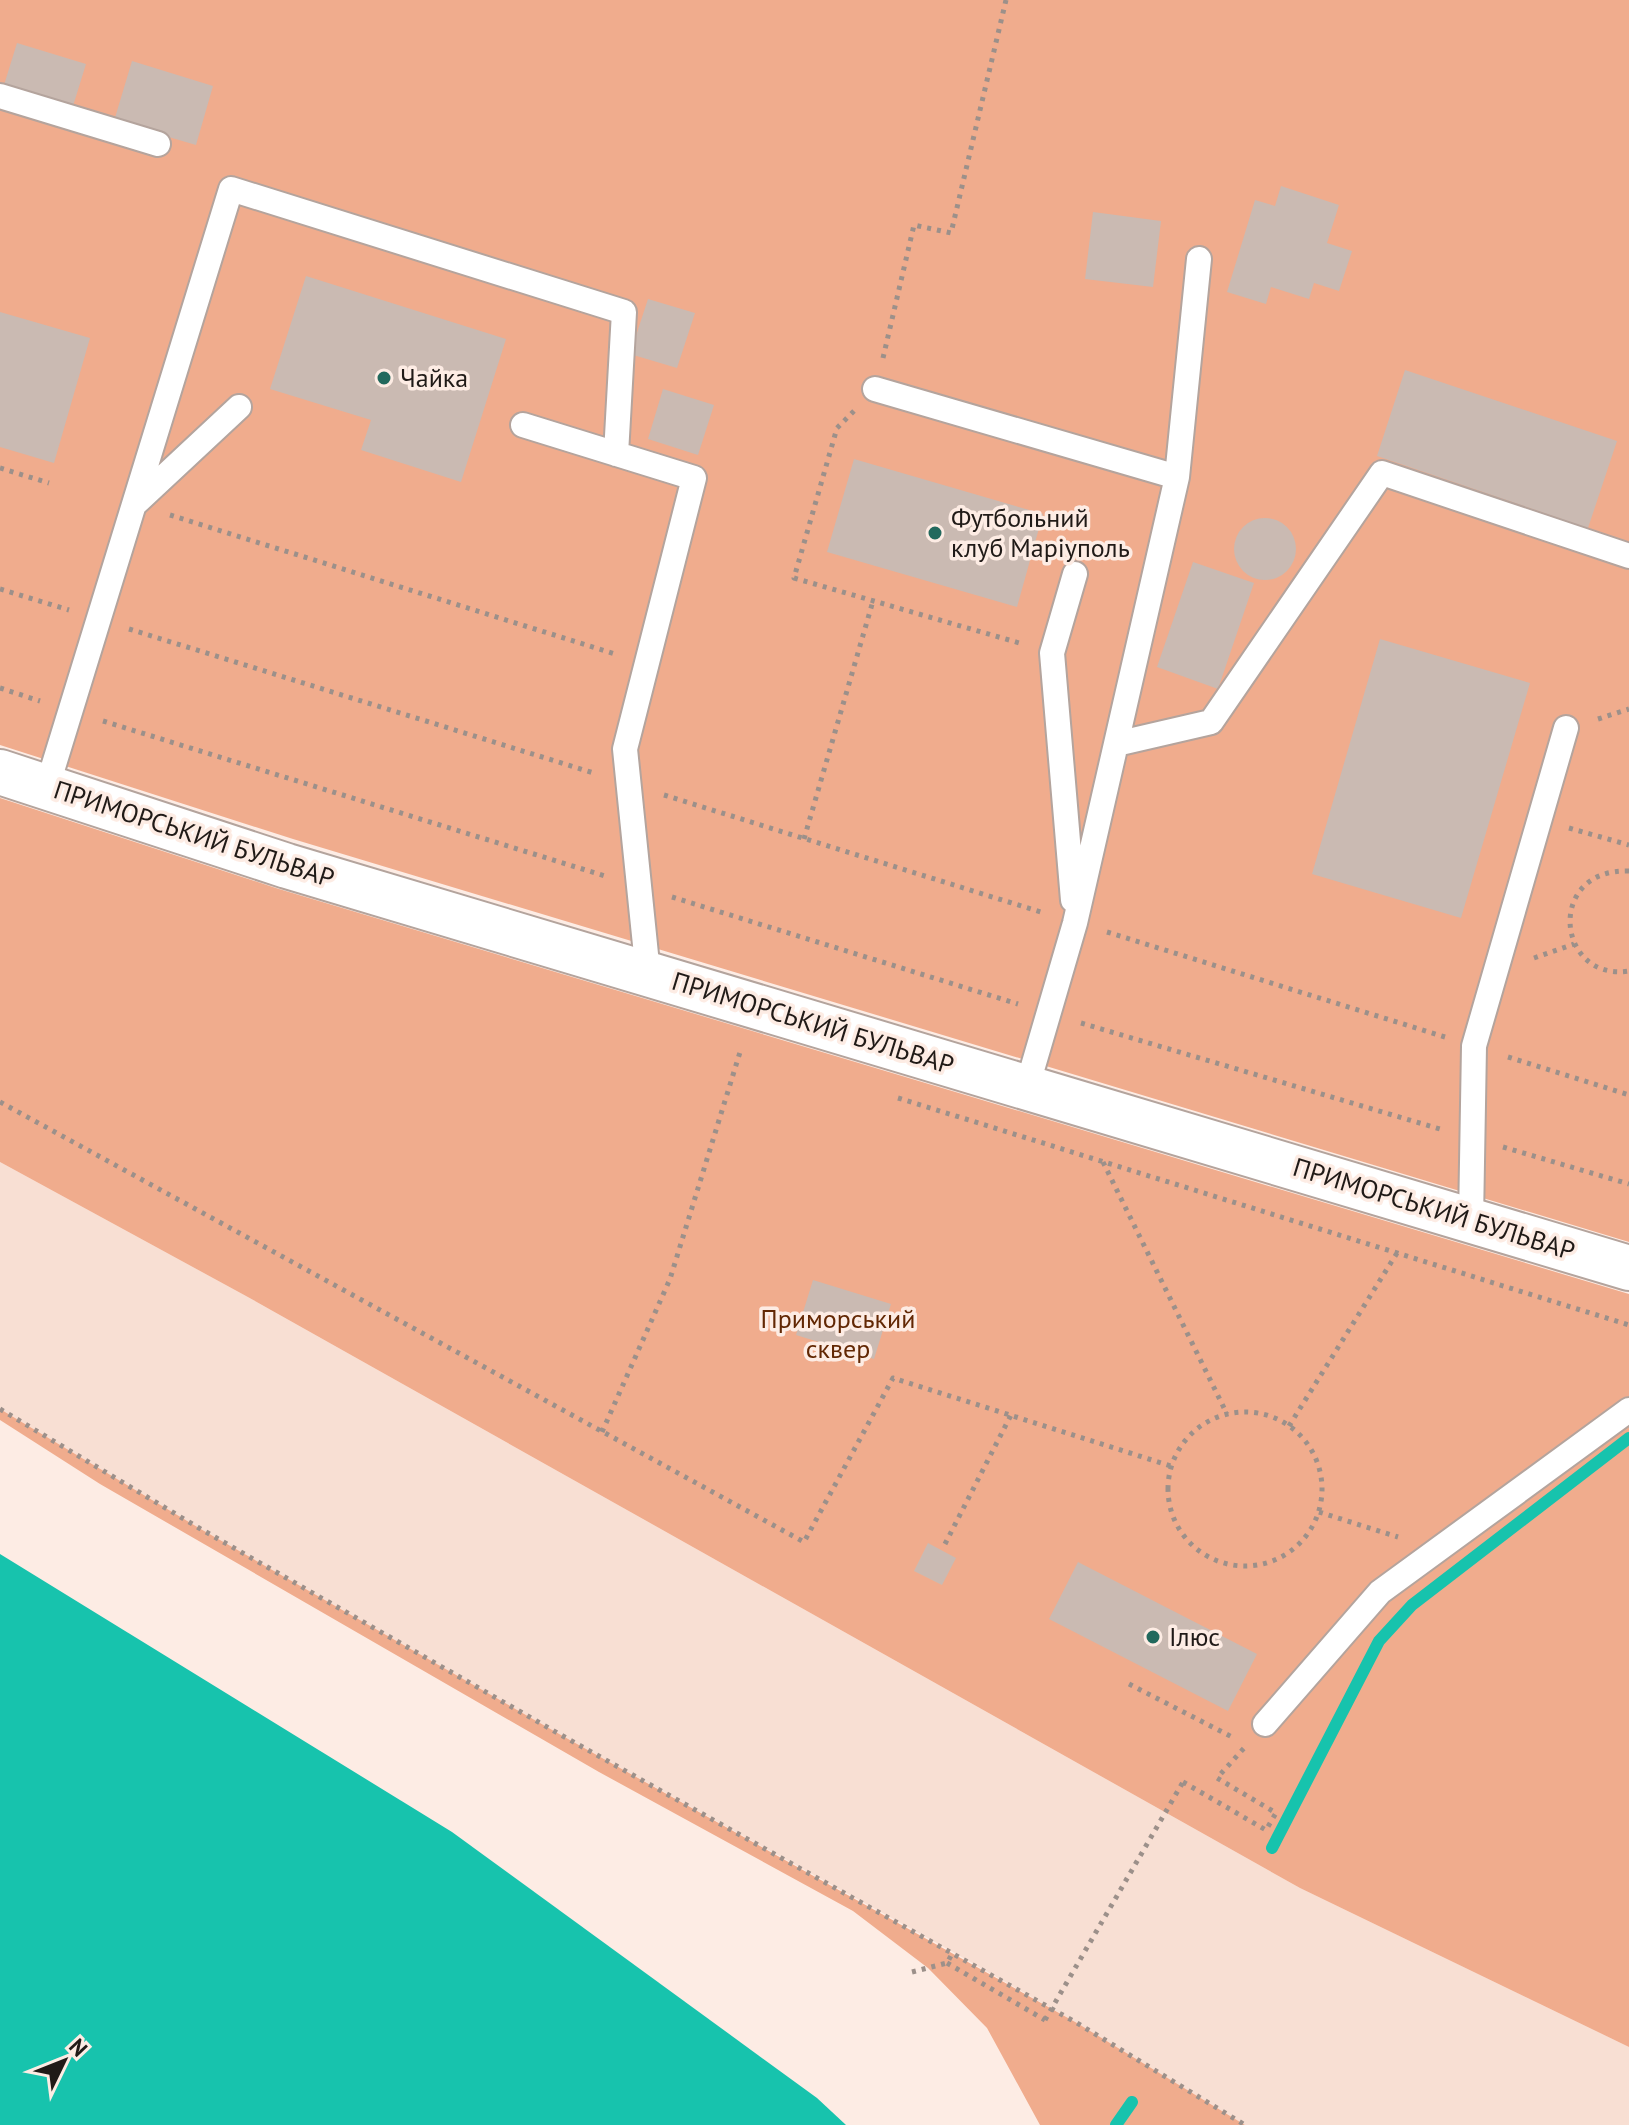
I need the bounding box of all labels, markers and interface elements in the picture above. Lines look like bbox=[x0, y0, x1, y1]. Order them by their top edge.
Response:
place label: Чайка bbox=[400, 361, 468, 394]
marker: Чайка bbox=[375, 369, 393, 387]
place label: Футбольний клуб Маріуполь bbox=[951, 501, 1130, 564]
marker: Футбольний клуб Маріуполь bbox=[926, 524, 944, 542]
street label: ПРИМОРСЬКИЙ БУЛЬВАР bbox=[50, 773, 338, 894]
street label: ПРИМОРСЬКИЙ БУЛЬВАР bbox=[668, 964, 958, 1081]
street label: ПРИМОРСЬКИЙ БУЛЬВАР bbox=[1289, 1150, 1579, 1267]
park label: Приморський сквер bbox=[761, 1302, 915, 1365]
place label: Ілюс bbox=[1169, 1620, 1220, 1653]
marker: Ілюс bbox=[1144, 1628, 1162, 1646]
north arrow bbox=[24, 2021, 104, 2101]
text: N bbox=[63, 2033, 94, 2062]

